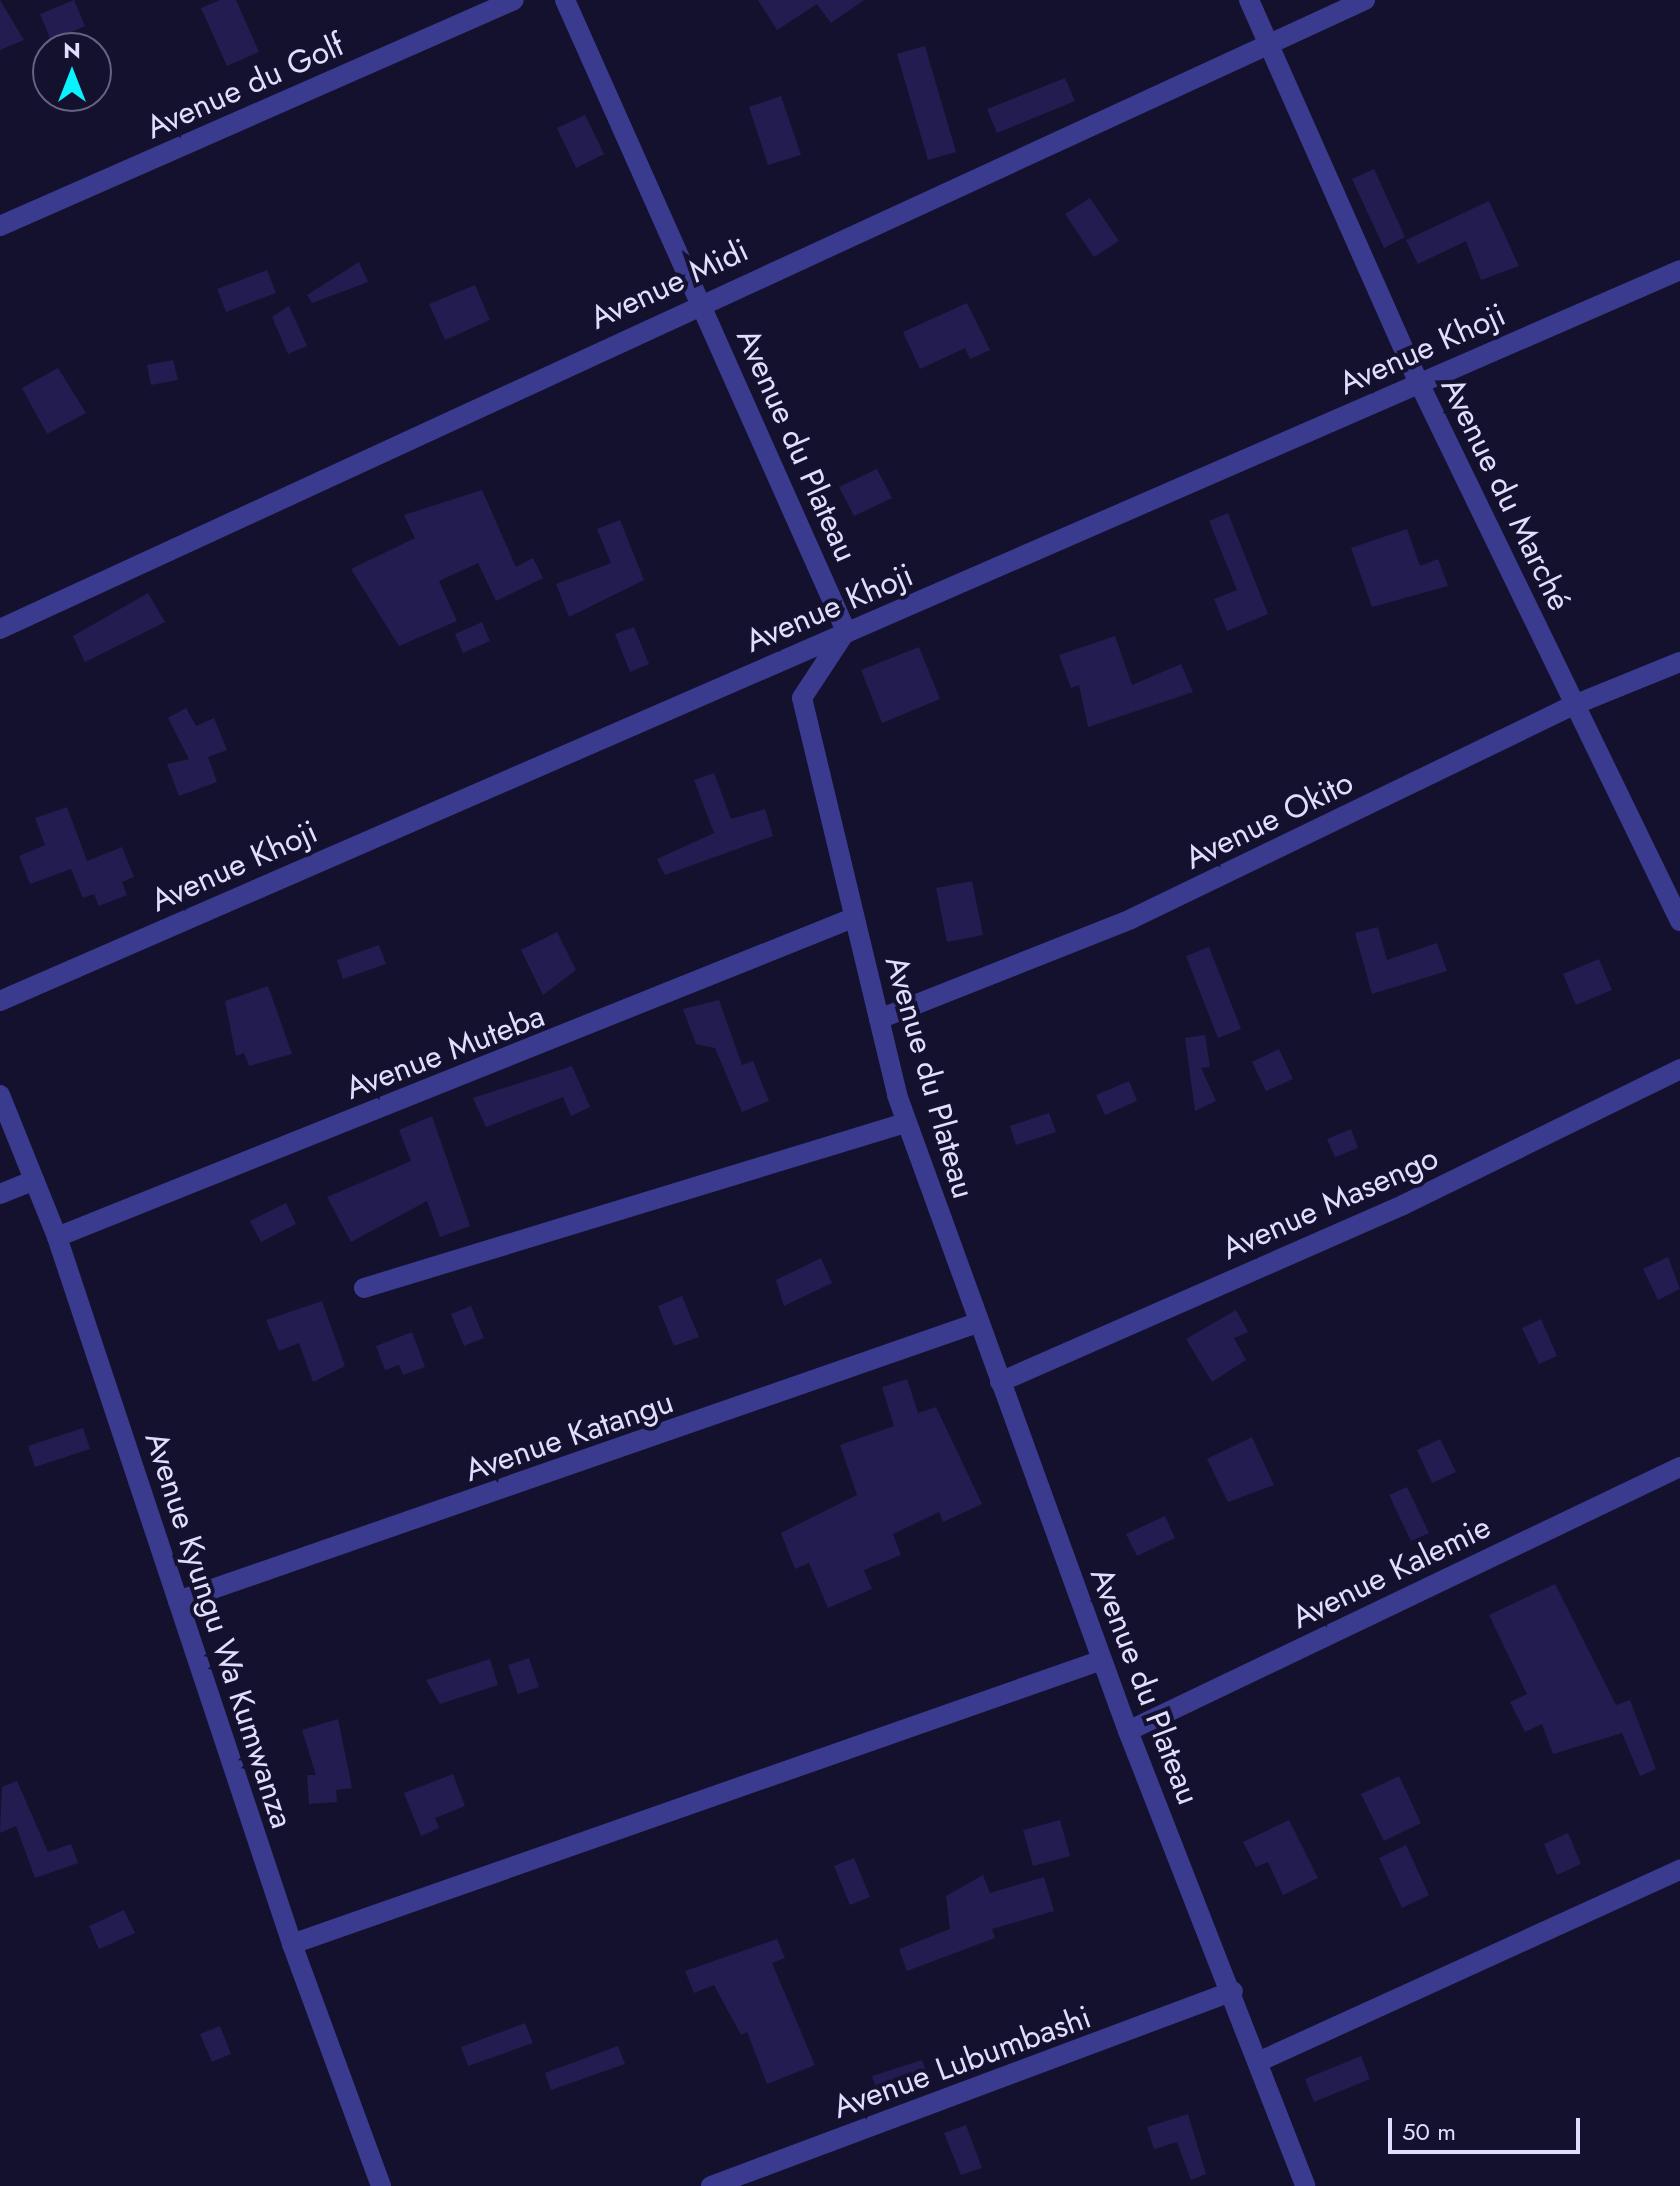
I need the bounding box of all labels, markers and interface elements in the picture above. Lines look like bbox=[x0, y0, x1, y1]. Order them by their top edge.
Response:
street label: Avenue du Golf bbox=[140, 25, 350, 147]
north arrow bbox=[32, 32, 112, 112]
text: N bbox=[63, 34, 81, 66]
street label: Avenue Midi bbox=[584, 231, 754, 337]
street label: Avenue Khoji bbox=[1333, 295, 1511, 403]
street label: Avenue du Plateau bbox=[729, 323, 865, 567]
street label: Avenue du Marché bbox=[1433, 371, 1579, 617]
street label: Avenue Khoji bbox=[740, 556, 918, 660]
street label: Avenue Okito bbox=[1179, 763, 1359, 877]
street label: Avenue Khoji bbox=[145, 812, 323, 920]
street label: Avenue du Plateau bbox=[877, 951, 983, 1203]
street label: Avenue Muteba bbox=[340, 996, 550, 1108]
street label: Avenue Masengo bbox=[1216, 1138, 1444, 1268]
street label: Avenue Katangu bbox=[460, 1382, 678, 1490]
street label: Avenue Kyungu Wa Kumwanza bbox=[137, 1427, 301, 1833]
street label: Avenue Kalemie bbox=[1285, 1507, 1497, 1637]
street label: Avenue du Plateau bbox=[1082, 1562, 1208, 1810]
street label: Avenue Lubumbashi bbox=[828, 1998, 1096, 2126]
scale bar bbox=[1392, 2102, 1584, 2152]
text: 50 m bbox=[1402, 2114, 1456, 2149]

